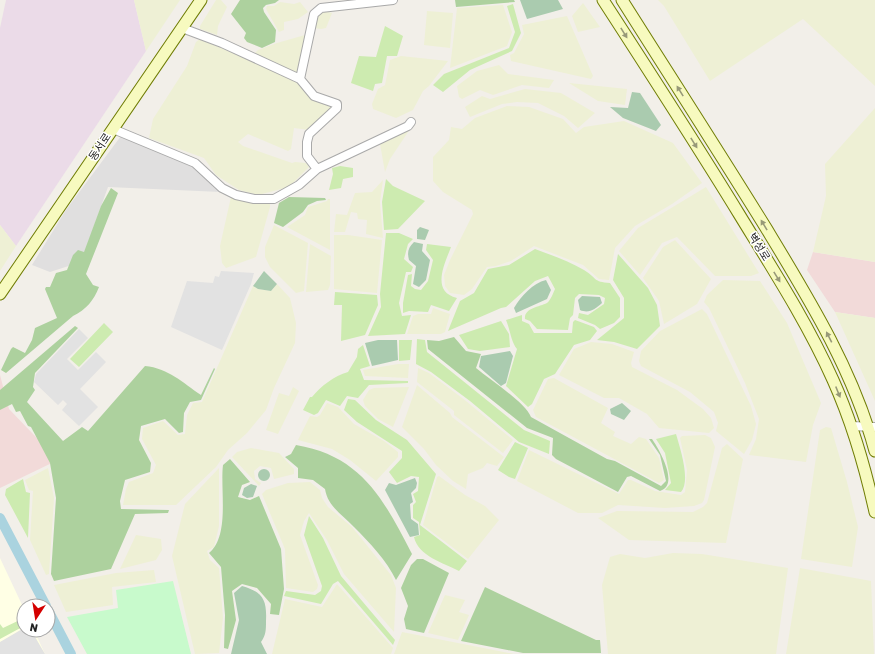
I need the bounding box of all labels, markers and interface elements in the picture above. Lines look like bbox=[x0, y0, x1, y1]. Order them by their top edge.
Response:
one-way arrow bbox=[620, 28, 628, 38]
one-way arrow bbox=[676, 85, 683, 97]
street label: 동서로 bbox=[86, 131, 114, 163]
one-way arrow bbox=[690, 138, 698, 148]
one-way arrow bbox=[760, 219, 767, 231]
street label: 벽성로 bbox=[745, 231, 773, 263]
one-way arrow bbox=[774, 271, 781, 283]
one-way arrow bbox=[826, 331, 832, 343]
one-way arrow bbox=[835, 386, 841, 398]
north arrow bbox=[16, 598, 56, 638]
text: N bbox=[29, 620, 39, 634]

